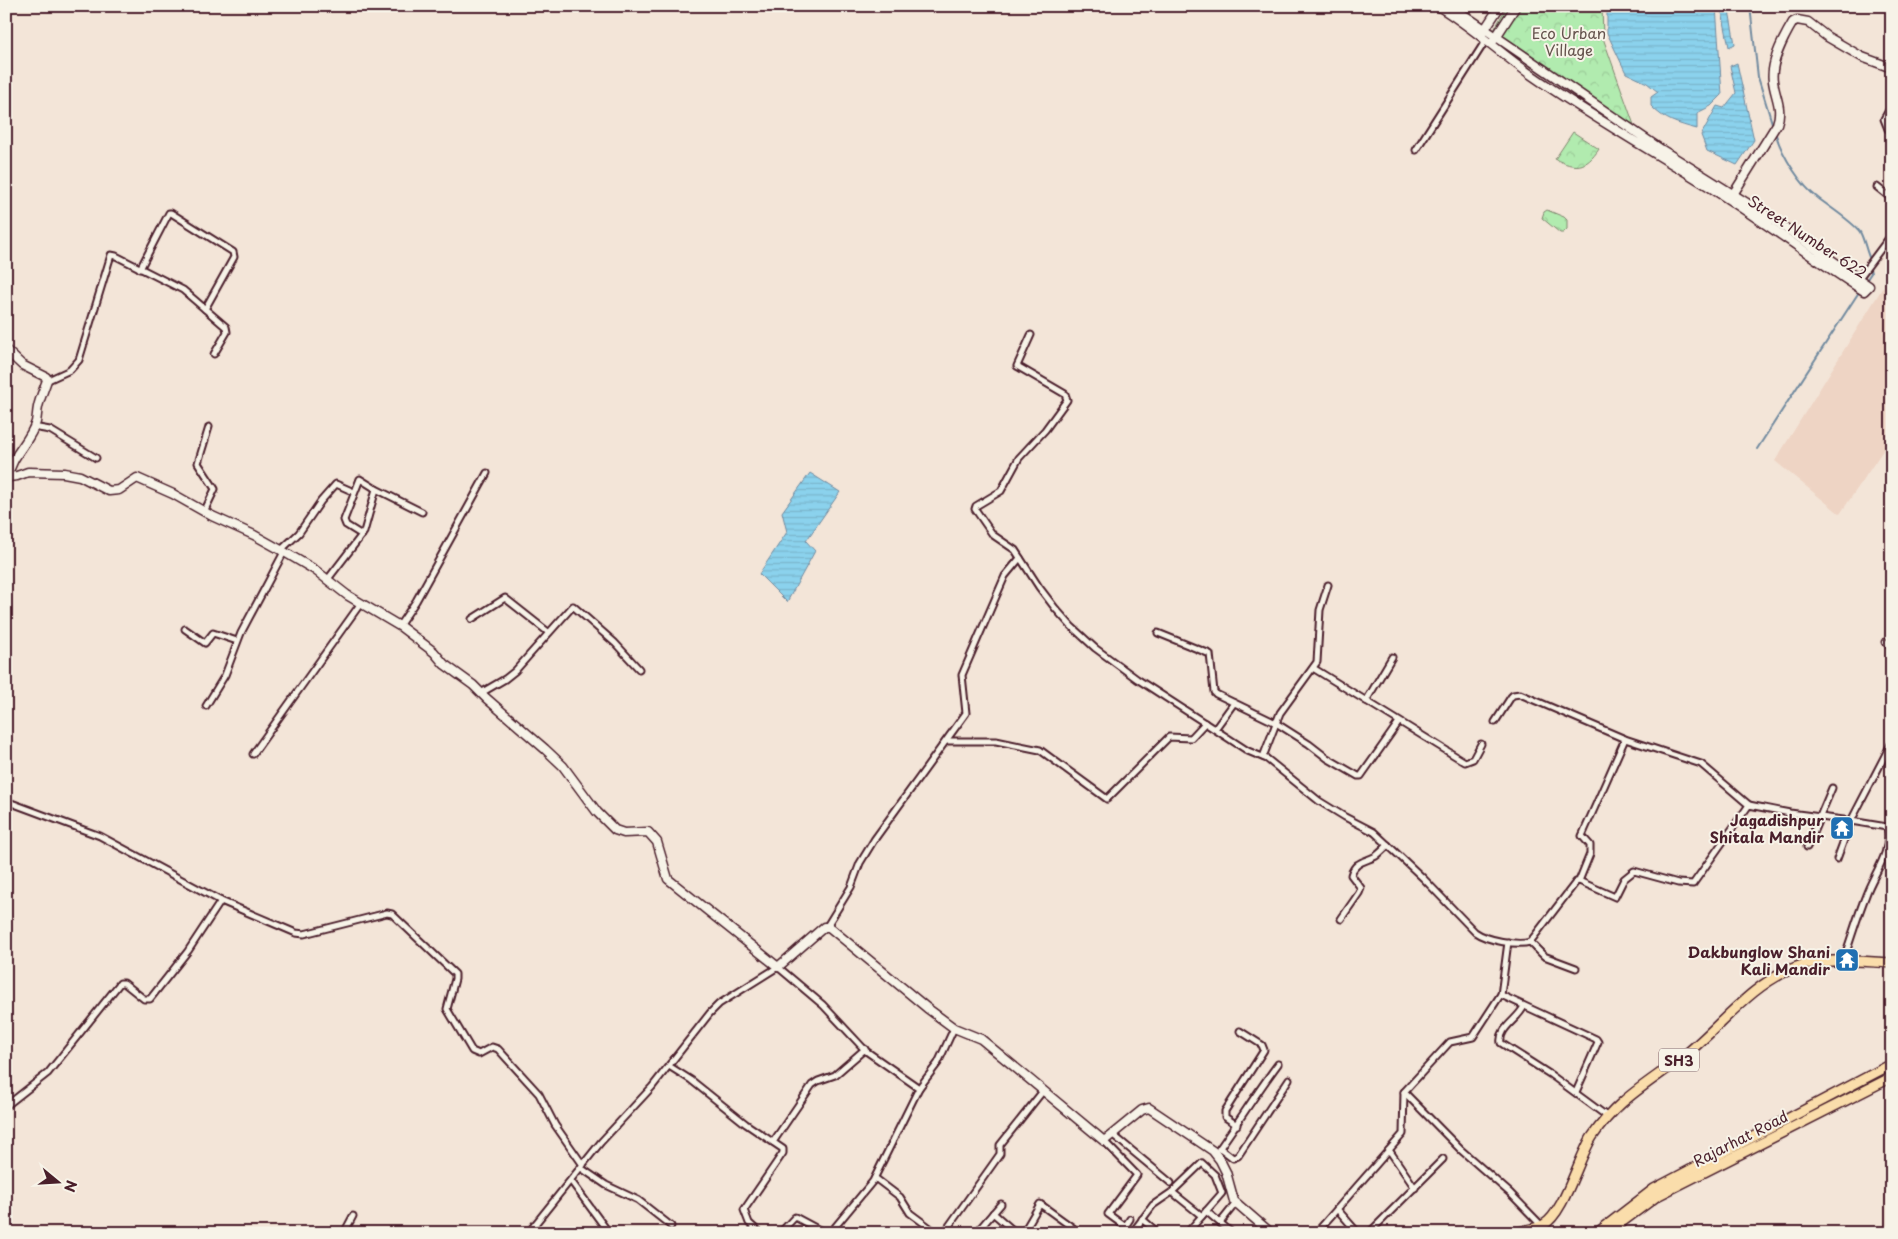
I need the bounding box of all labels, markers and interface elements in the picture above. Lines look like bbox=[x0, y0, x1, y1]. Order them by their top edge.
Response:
park label: Eco Urban Village bbox=[1532, 21, 1606, 61]
street label: Street Number 622 bbox=[1744, 189, 1872, 283]
place label: Jagadishpur Shitala Mandir bbox=[1710, 808, 1824, 848]
temple icon: Jagadishpur Shitala Mandir bbox=[1829, 815, 1855, 841]
place label: Dakbunglow Shani Kali Mandir bbox=[1688, 940, 1830, 980]
temple icon: Dakbunglow Shani Kali Mandir bbox=[1834, 947, 1860, 973]
road number: SH3 bbox=[1659, 1048, 1699, 1072]
street label: Rajarhat Road bbox=[1689, 1104, 1791, 1172]
north arrow bbox=[32, 1156, 82, 1206]
text: N bbox=[59, 1178, 83, 1195]

